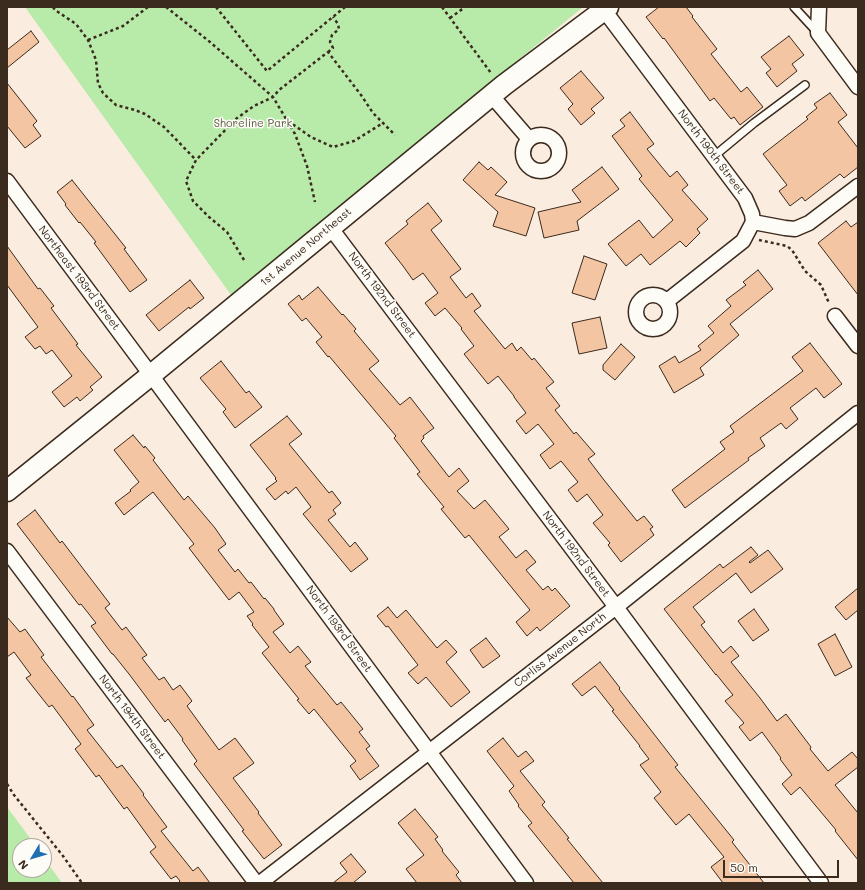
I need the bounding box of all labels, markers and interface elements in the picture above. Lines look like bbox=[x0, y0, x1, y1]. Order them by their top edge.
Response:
street label: North 190th Street bbox=[675, 107, 747, 197]
park label: Shoreline Park bbox=[214, 117, 292, 131]
street label: 1st Avenue Northeast bbox=[258, 205, 354, 289]
street label: Northeast 193rd Street bbox=[35, 223, 123, 333]
street label: North 192nd Street bbox=[345, 250, 419, 340]
street label: North 192nd Street bbox=[539, 509, 613, 599]
street label: North 193rd Street bbox=[303, 583, 375, 675]
street label: Corliss Avenue North bbox=[511, 610, 609, 690]
street label: North 194th Street bbox=[96, 672, 168, 762]
north arrow bbox=[12, 838, 52, 878]
scale bar bbox=[725, 852, 841, 878]
text: N bbox=[14, 857, 31, 873]
text: 50 m bbox=[730, 859, 758, 875]

